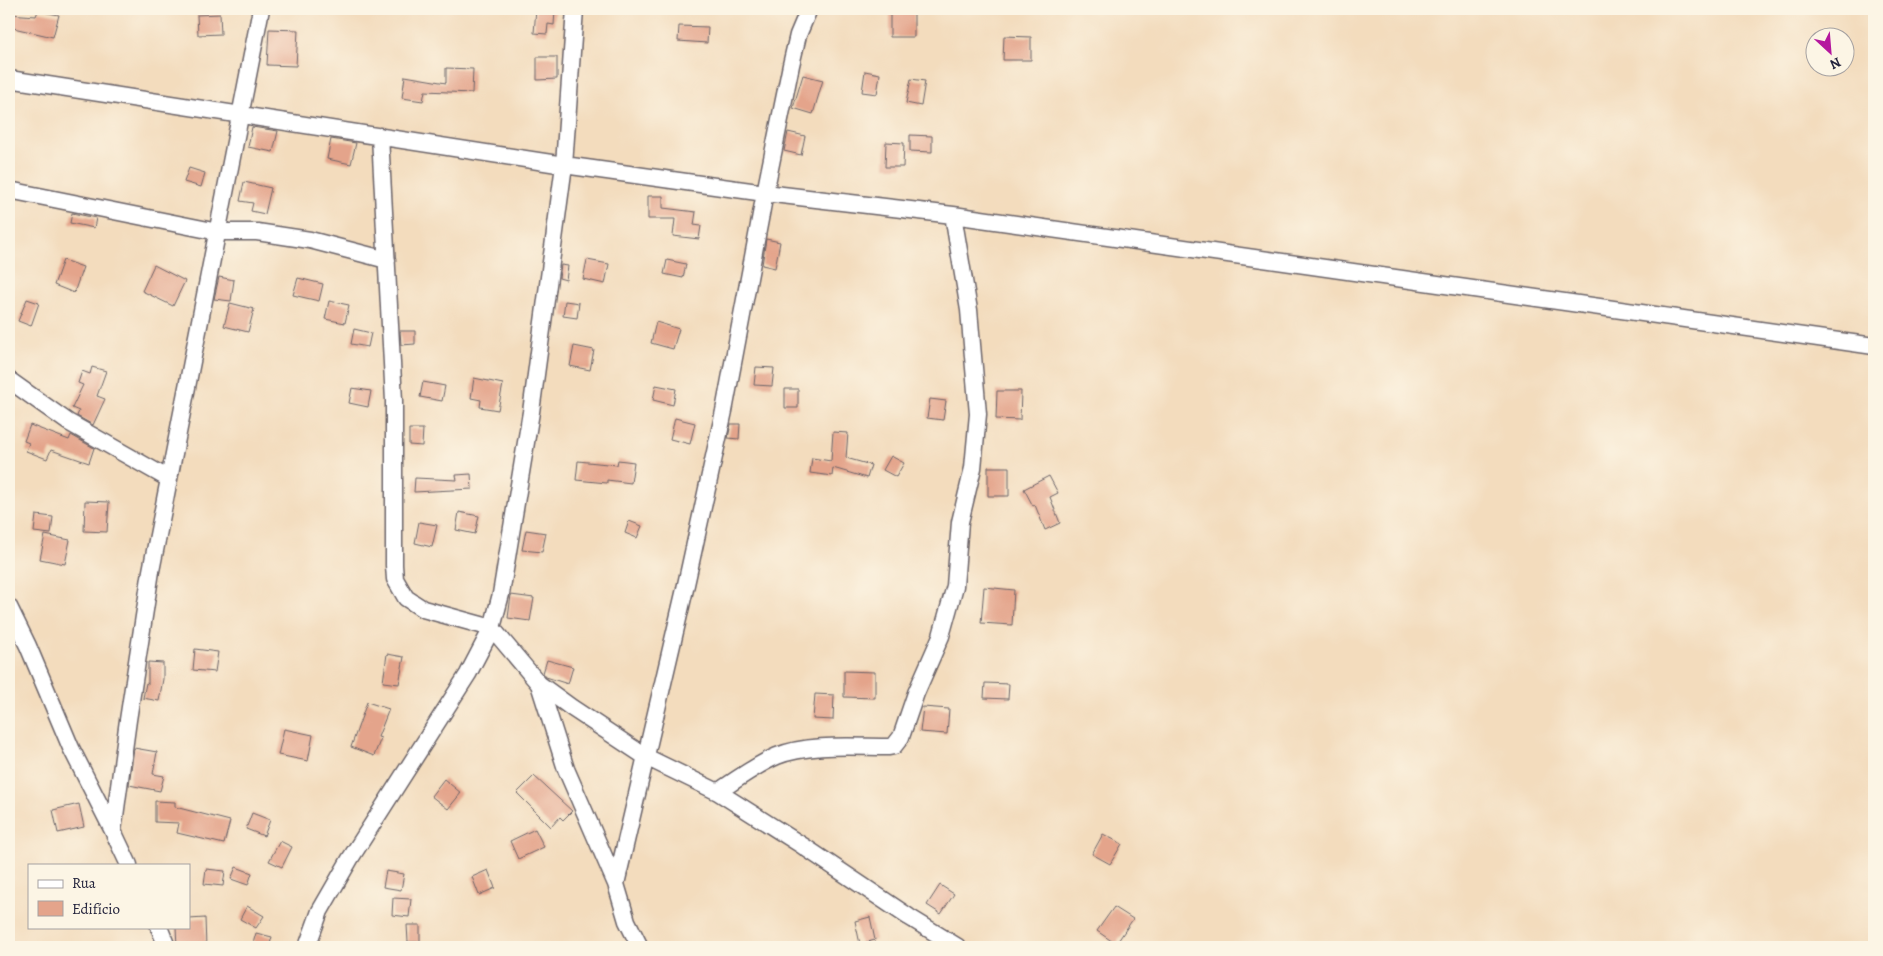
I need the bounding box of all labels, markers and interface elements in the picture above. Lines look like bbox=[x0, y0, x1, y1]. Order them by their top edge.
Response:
north arrow bbox=[1806, 28, 1856, 78]
text: N bbox=[1827, 52, 1844, 74]
legend bbox=[28, 864, 190, 928]
text: Rua bbox=[72, 873, 96, 893]
text: Edifício bbox=[72, 899, 120, 919]

